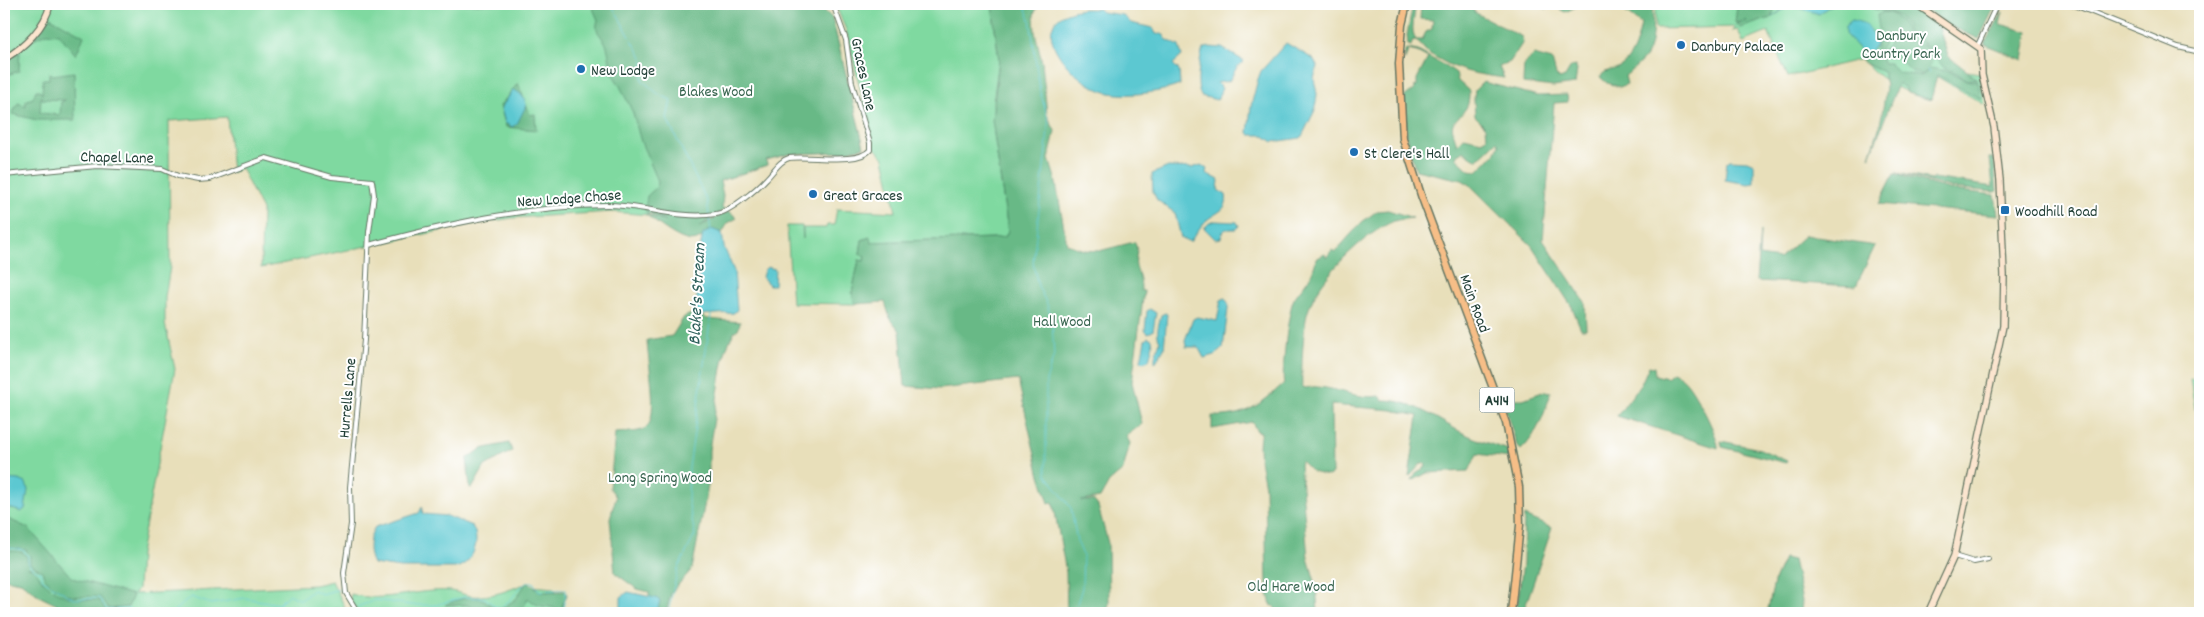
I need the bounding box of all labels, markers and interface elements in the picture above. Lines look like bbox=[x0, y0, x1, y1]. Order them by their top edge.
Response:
park label: Danbury Country Park bbox=[1862, 25, 1940, 66]
street label: Graces Lane bbox=[844, 36, 881, 113]
place label: Danbury Palace bbox=[1691, 36, 1784, 59]
marker: Danbury Palace bbox=[1675, 39, 1687, 51]
place label: New Lodge bbox=[591, 60, 655, 83]
marker: New Lodge bbox=[575, 63, 587, 75]
park label: Blakes Wood bbox=[679, 81, 753, 104]
place label: St Clere's Hall bbox=[1364, 143, 1449, 166]
street label: Chapel Lane bbox=[80, 146, 154, 171]
marker: St Clere's Hall bbox=[1348, 146, 1360, 158]
street label: New Lodge Chase bbox=[516, 184, 622, 215]
place label: Great Graces bbox=[823, 185, 903, 208]
marker: Great Graces bbox=[807, 188, 819, 200]
place label: Woodhill Road bbox=[2015, 201, 2097, 224]
marker: Woodhill Road bbox=[1999, 204, 2011, 216]
water label: Blake's Stream bbox=[683, 242, 714, 346]
street label: Main Road bbox=[1452, 271, 1495, 336]
park label: Hall Wood bbox=[1033, 311, 1091, 334]
street label: Hurrells Lane bbox=[334, 357, 363, 439]
road number: A414 bbox=[1480, 388, 1514, 412]
park label: Long Spring Wood bbox=[608, 467, 712, 490]
park label: Old Hare Wood bbox=[1247, 576, 1335, 599]

